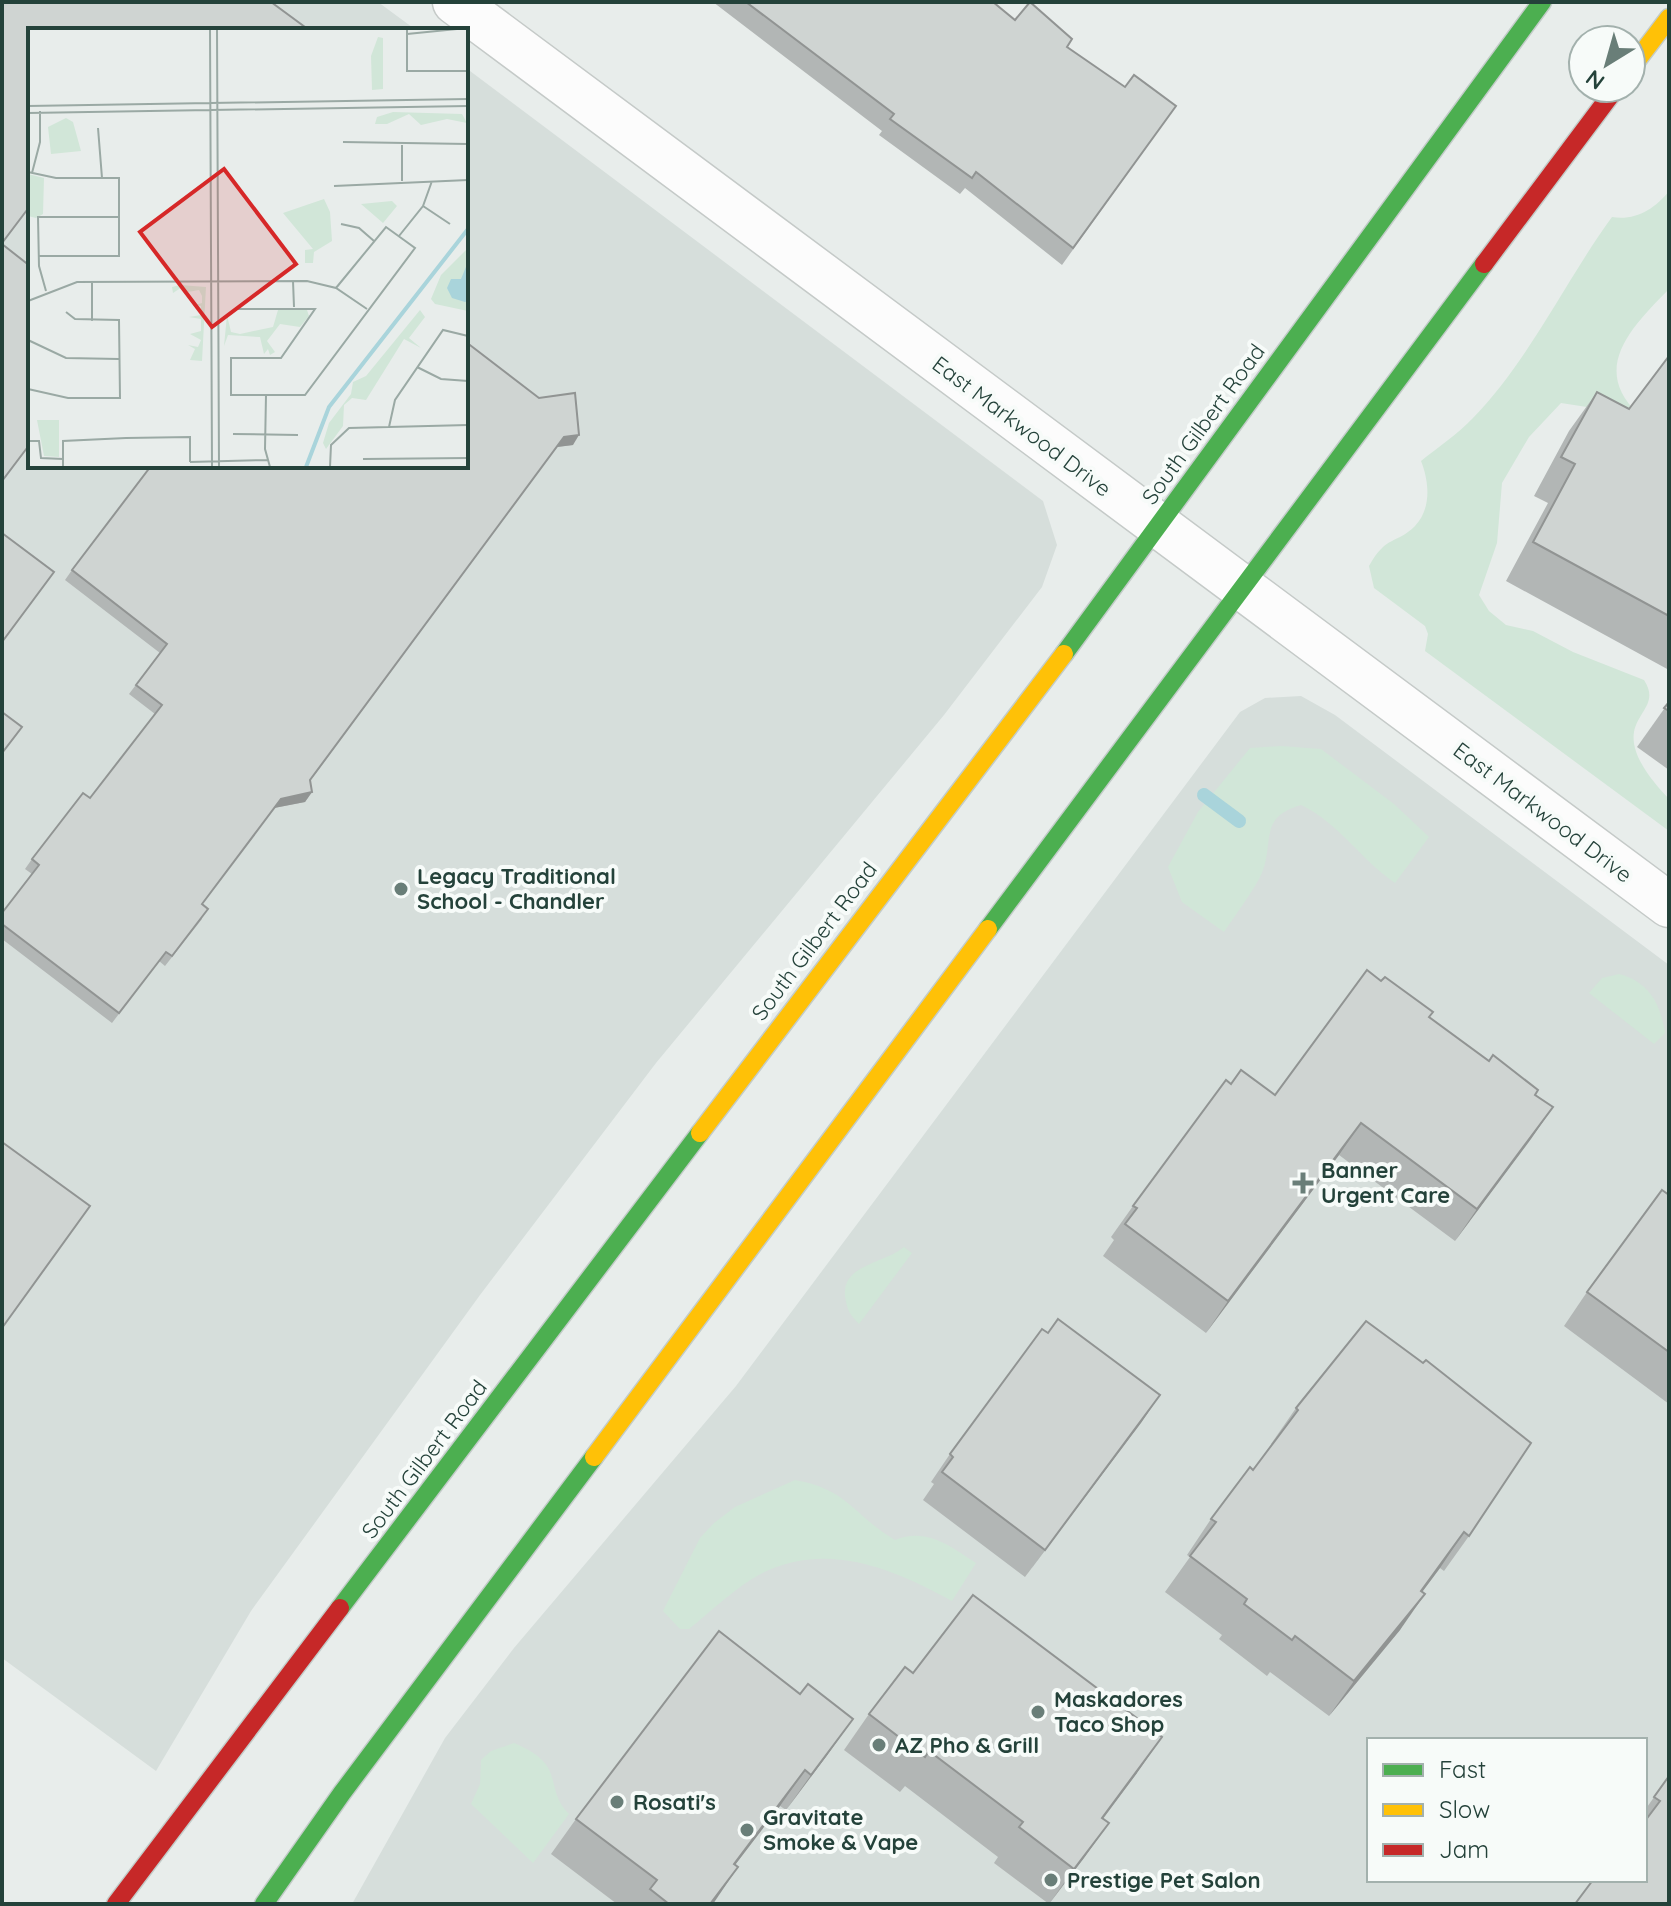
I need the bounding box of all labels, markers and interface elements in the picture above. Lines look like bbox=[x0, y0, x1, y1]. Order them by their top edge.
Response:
north arrow bbox=[1567, 24, 1647, 104]
inset map bbox=[28, 28, 468, 468]
text: N bbox=[1580, 64, 1610, 96]
street label: South Gilbert Road bbox=[1135, 338, 1271, 510]
street label: East Markwood Drive bbox=[927, 350, 1117, 502]
street label: East Markwood Drive bbox=[1448, 736, 1638, 888]
street label: South Gilbert Road bbox=[745, 856, 883, 1026]
place label: Legacy Traditional School - Chandler bbox=[417, 862, 616, 915]
marker: Legacy Traditional School - Chandler bbox=[392, 880, 410, 898]
place label: Banner Urgent Care bbox=[1321, 1156, 1450, 1209]
marker: Banner Urgent Care bbox=[1292, 1172, 1314, 1194]
street label: South Gilbert Road bbox=[355, 1374, 493, 1544]
place label: Maskadores Taco Shop bbox=[1054, 1685, 1183, 1738]
marker: Maskadores Taco Shop bbox=[1029, 1703, 1047, 1721]
place label: AZ Pho & Grill bbox=[895, 1731, 1039, 1759]
marker: AZ Pho & Grill bbox=[870, 1736, 888, 1754]
legend bbox=[1367, 1738, 1647, 1882]
text: Fast bbox=[1439, 1754, 1486, 1784]
place label: Rosati's bbox=[633, 1788, 716, 1816]
marker: Rosati's bbox=[608, 1793, 626, 1811]
text: Slow bbox=[1439, 1794, 1490, 1824]
place label: Gravitate Smoke & Vape bbox=[763, 1803, 918, 1856]
marker: Gravitate Smoke & Vape bbox=[738, 1821, 756, 1839]
text: Jam bbox=[1439, 1834, 1489, 1864]
place label: Prestige Pet Salon bbox=[1067, 1866, 1261, 1894]
marker: Prestige Pet Salon bbox=[1042, 1871, 1060, 1889]

